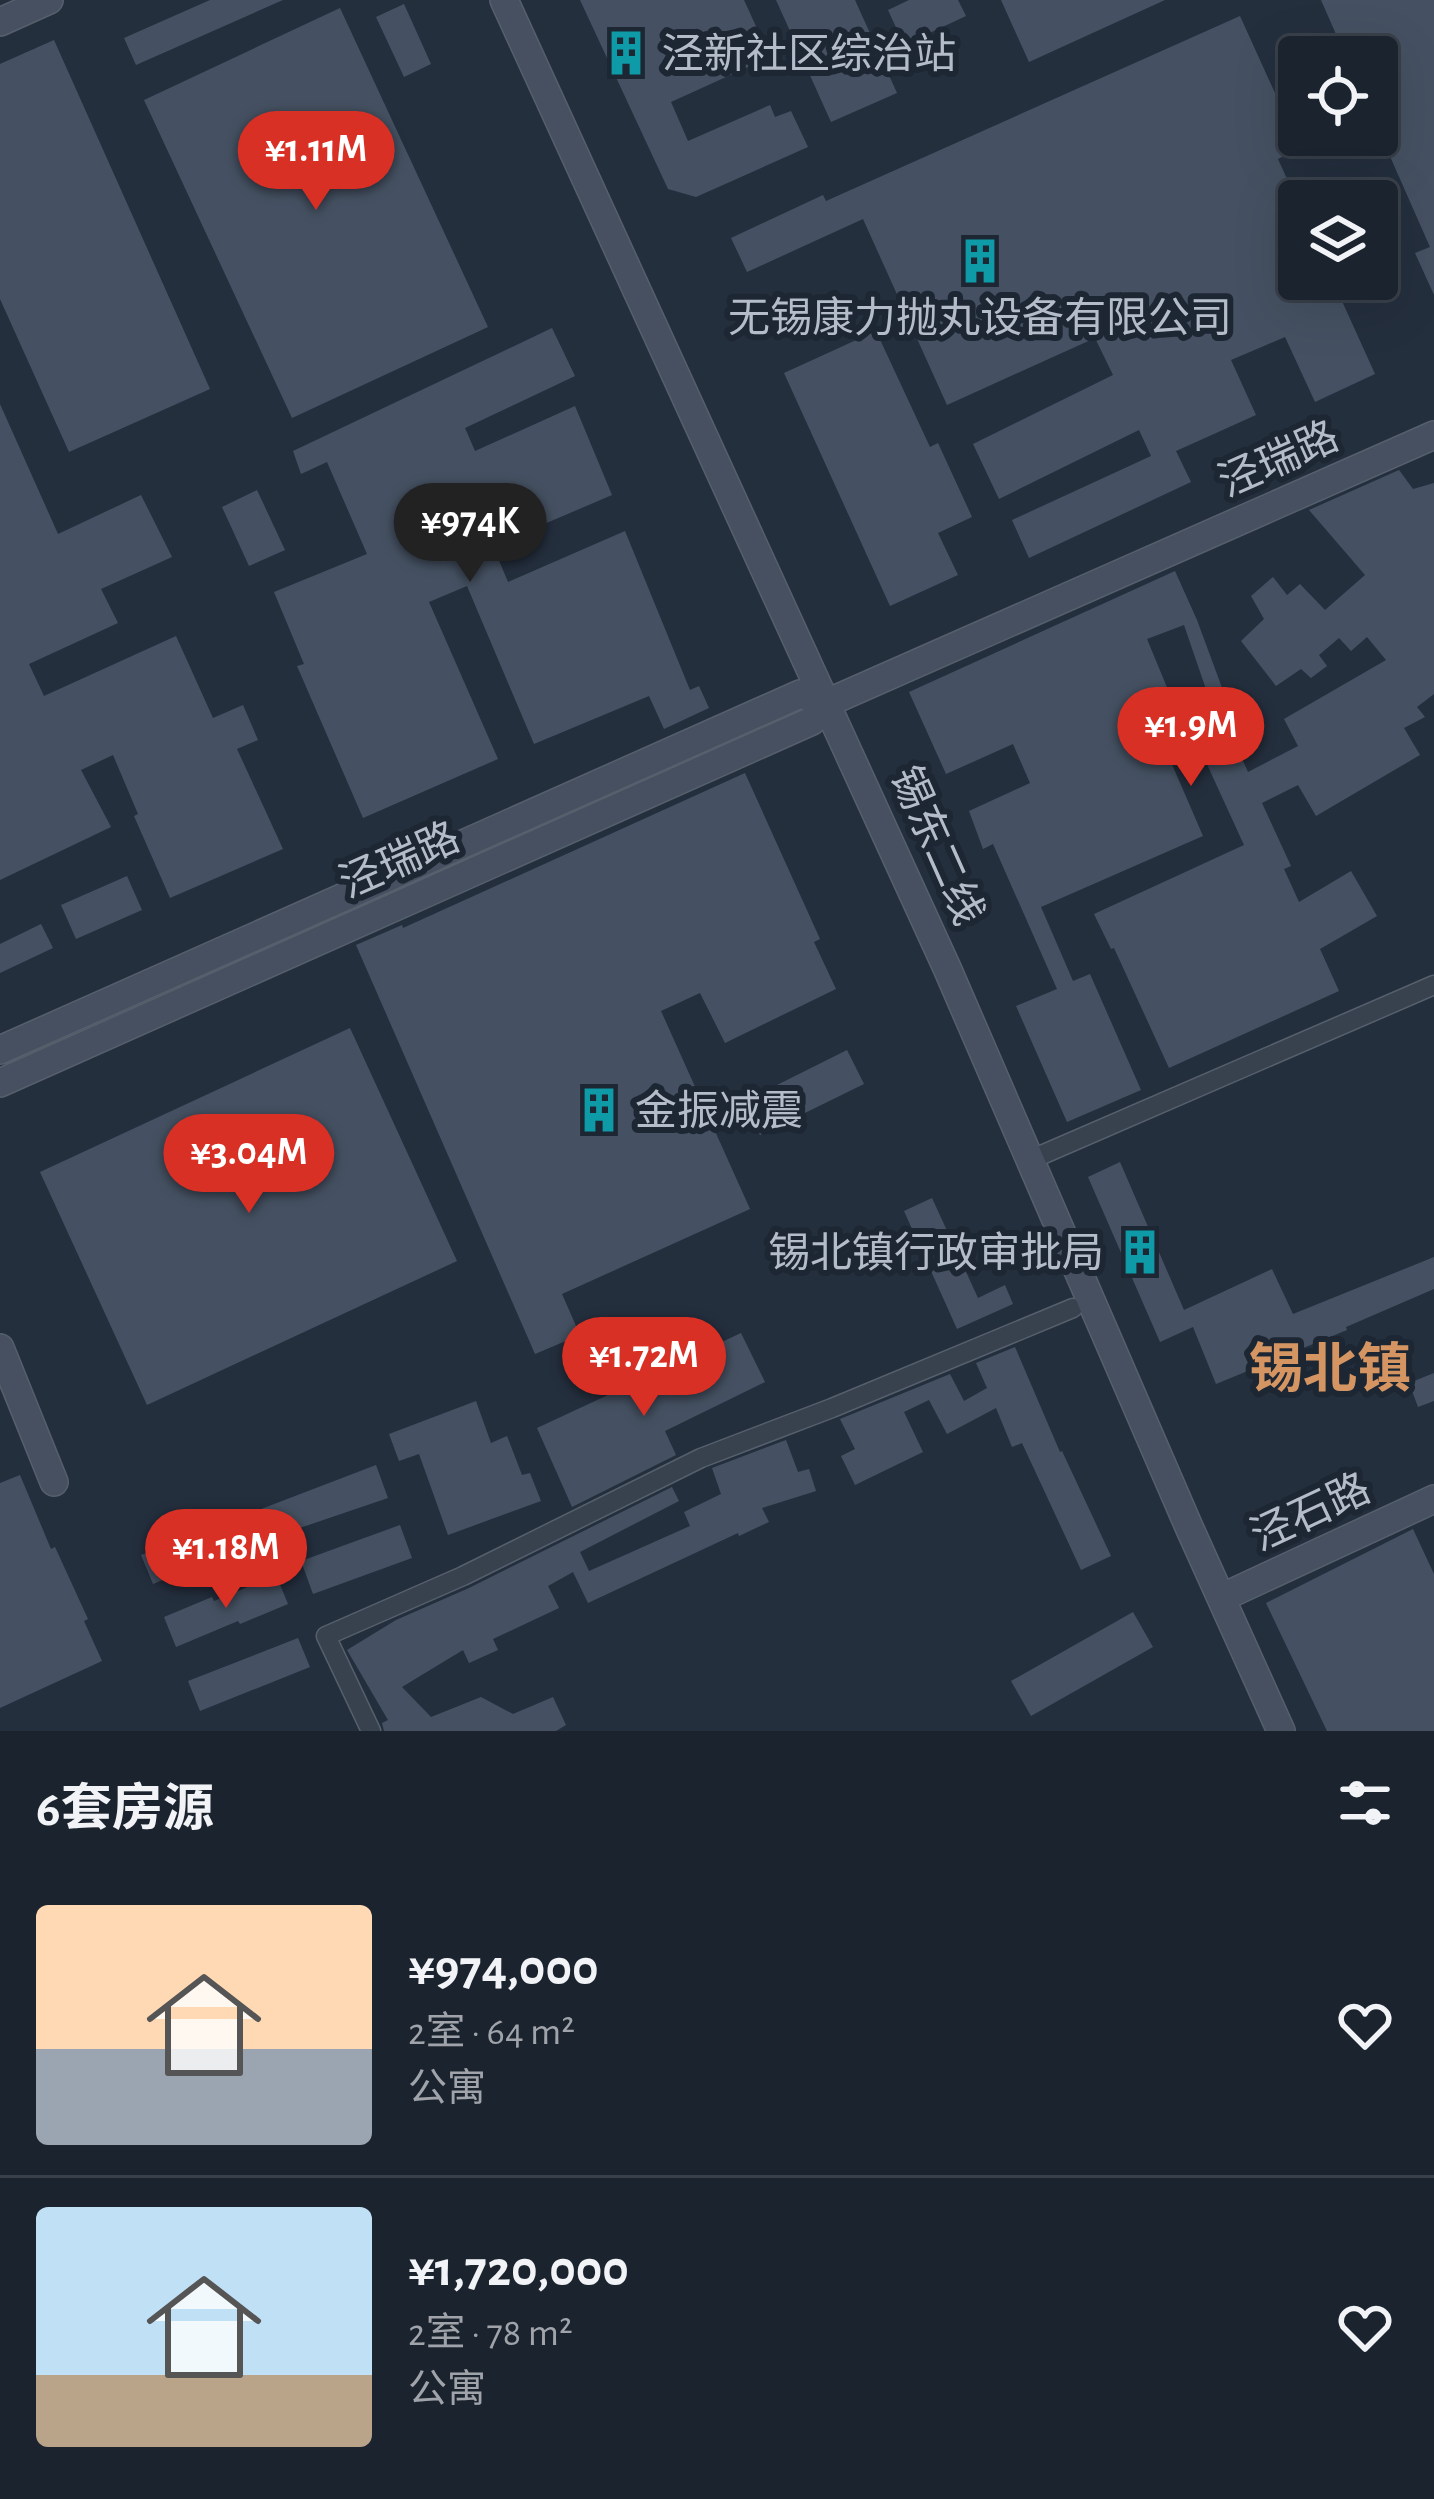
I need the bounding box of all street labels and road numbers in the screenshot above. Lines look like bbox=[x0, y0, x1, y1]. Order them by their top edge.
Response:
street label: 泾瑞路 bbox=[1212, 413, 1345, 505]
street label: 锡东二线 bbox=[883, 760, 991, 931]
street label: 泾瑞路 bbox=[333, 814, 466, 906]
street label: 泾石路 bbox=[1244, 1465, 1377, 1558]

